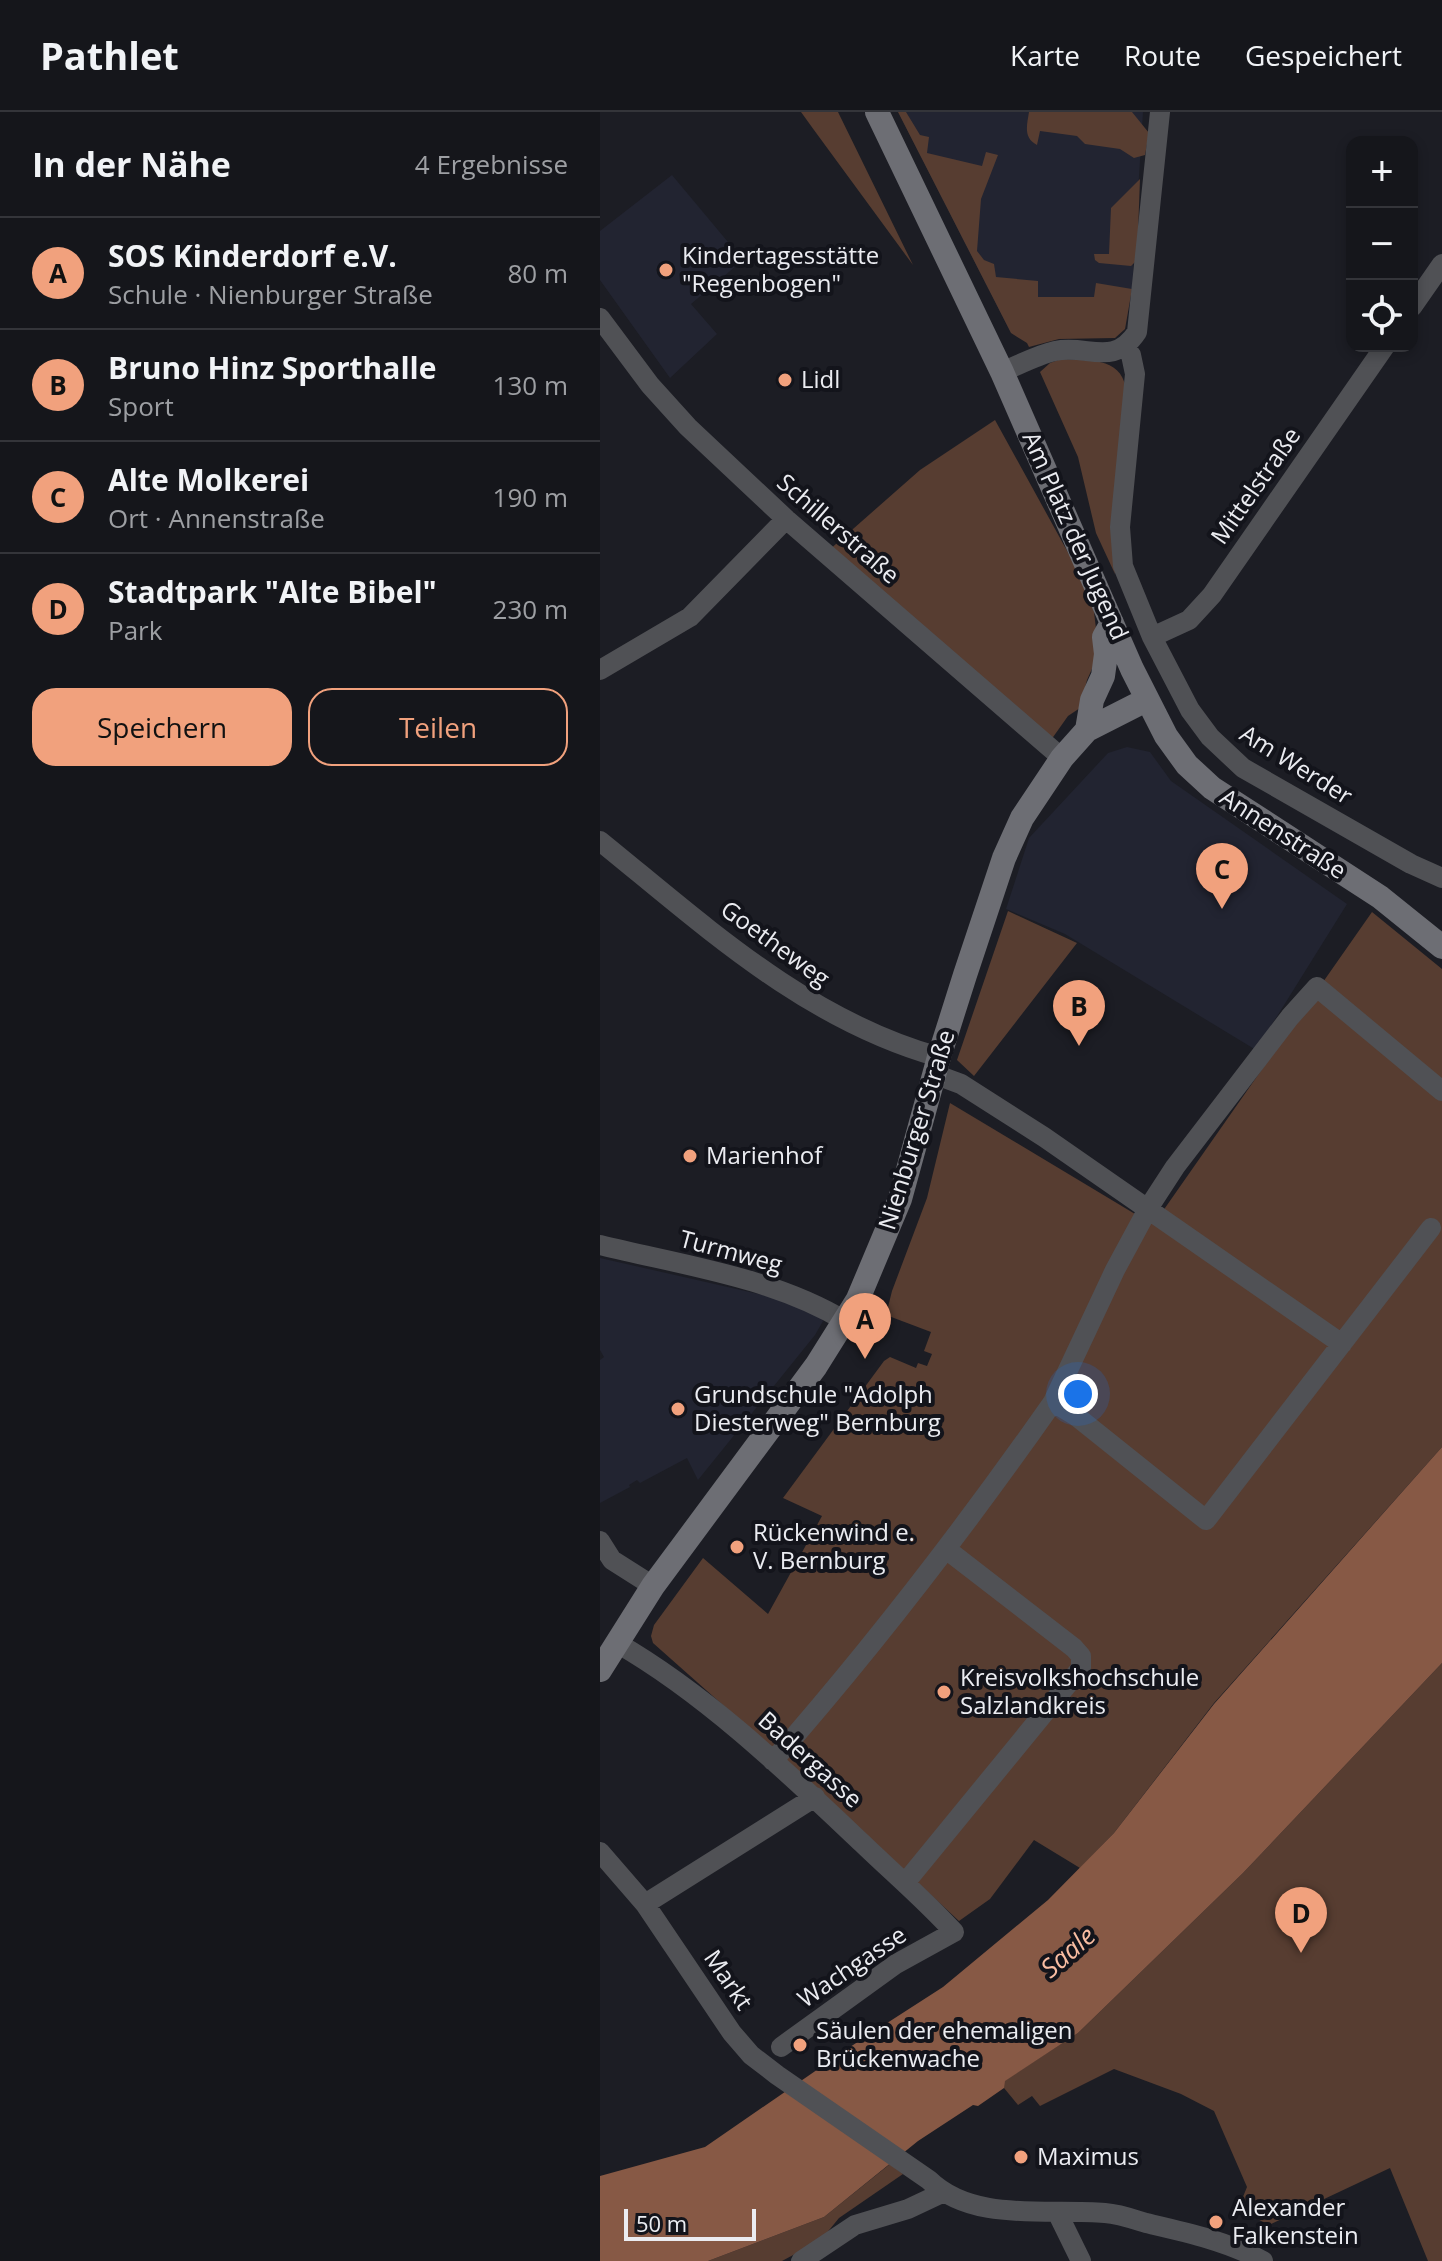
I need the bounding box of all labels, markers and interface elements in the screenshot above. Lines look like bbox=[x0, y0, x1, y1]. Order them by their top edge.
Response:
text: Pathlet bbox=[40, 29, 179, 81]
text: Karte bbox=[1010, 36, 1080, 74]
text: Route bbox=[1124, 36, 1201, 74]
text: Gespeichert bbox=[1245, 36, 1402, 74]
map controls bbox=[1346, 136, 1418, 352]
button: + bbox=[1346, 136, 1418, 208]
text: In der Nähe bbox=[32, 141, 231, 187]
text: 4 Ergebnisse bbox=[415, 146, 568, 182]
button: − bbox=[1346, 208, 1418, 280]
text: SOS Kinderdorf e.V. bbox=[108, 235, 397, 276]
place label: Kindertagesstätte "Regenbogen" bbox=[682, 238, 879, 299]
text: A bbox=[49, 255, 67, 291]
text: 80 m bbox=[507, 255, 568, 291]
marker: Kindertagesstätte "Regenbogen" bbox=[657, 261, 675, 279]
text: Schule · Nienburger Straße bbox=[108, 276, 433, 312]
button: locate bbox=[1346, 280, 1418, 352]
text: Bruno Hinz Sporthalle bbox=[108, 347, 436, 388]
place label: Lidl bbox=[801, 362, 840, 395]
text: B bbox=[49, 367, 67, 403]
text: 130 m bbox=[493, 367, 568, 403]
marker: Lidl bbox=[776, 371, 794, 389]
text: Sport bbox=[108, 388, 174, 424]
street label: Mittelstraße bbox=[1202, 420, 1307, 550]
street label: Am Platz der Jugend bbox=[1016, 426, 1137, 645]
text: Alte Molkerei bbox=[108, 459, 309, 500]
street label: Schillerstraße bbox=[771, 465, 907, 590]
text: C bbox=[50, 479, 66, 515]
text: 190 m bbox=[493, 479, 568, 515]
text: Ort · Annenstraße bbox=[108, 500, 325, 536]
text: Stadtpark "Alte Bibel" bbox=[108, 571, 437, 612]
text: D bbox=[48, 591, 68, 627]
text: 230 m bbox=[493, 591, 568, 627]
text: Park bbox=[108, 612, 162, 648]
button: Speichern bbox=[32, 688, 292, 766]
button: Teilen bbox=[308, 688, 568, 766]
street label: Am Werder bbox=[1234, 716, 1360, 811]
street label: Annenstraße bbox=[1214, 780, 1353, 886]
pin: C bbox=[1196, 843, 1248, 909]
street label: Goetheweg bbox=[715, 892, 837, 994]
pin: B bbox=[1053, 980, 1105, 1046]
street label: Nienburger Straße bbox=[869, 1026, 962, 1234]
place label: Marienhof bbox=[706, 1138, 824, 1171]
marker: Marienhof bbox=[681, 1147, 699, 1165]
street label: Turmweg bbox=[676, 1221, 786, 1280]
pin: A bbox=[839, 1293, 891, 1359]
your location bbox=[1058, 1374, 1098, 1414]
place label: Grundschule "Adolph Diesterweg" Bernburg bbox=[694, 1377, 941, 1438]
marker: Grundschule "Adolph Diesterweg" Bernburg bbox=[669, 1400, 687, 1418]
place label: Rückenwind e. V. Bernburg bbox=[753, 1515, 915, 1576]
marker: Rückenwind e. V. Bernburg bbox=[728, 1538, 746, 1556]
place label: Kreisvolkshochschule Salzlandkreis bbox=[960, 1660, 1199, 1721]
marker: Kreisvolkshochschule Salzlandkreis bbox=[935, 1683, 953, 1701]
street label: Badergasse bbox=[752, 1703, 870, 1814]
pin: D bbox=[1275, 1887, 1327, 1953]
street label: Wachgasse bbox=[790, 1917, 912, 2014]
water label: Saale bbox=[1032, 1917, 1103, 1985]
street label: Markt bbox=[697, 1943, 761, 2016]
place label: Säulen der ehemaligen Brückenwache bbox=[816, 2013, 1072, 2074]
marker: Säulen der ehemaligen Brückenwache bbox=[791, 2036, 809, 2054]
place label: Maximus bbox=[1037, 2139, 1139, 2172]
marker: Maximus bbox=[1012, 2148, 1030, 2166]
place label: Alexander Falkenstein bbox=[1232, 2190, 1359, 2251]
scale bar bbox=[624, 2205, 756, 2241]
text: 50 m bbox=[636, 2208, 687, 2238]
marker: Alexander Falkenstein bbox=[1207, 2213, 1225, 2231]

